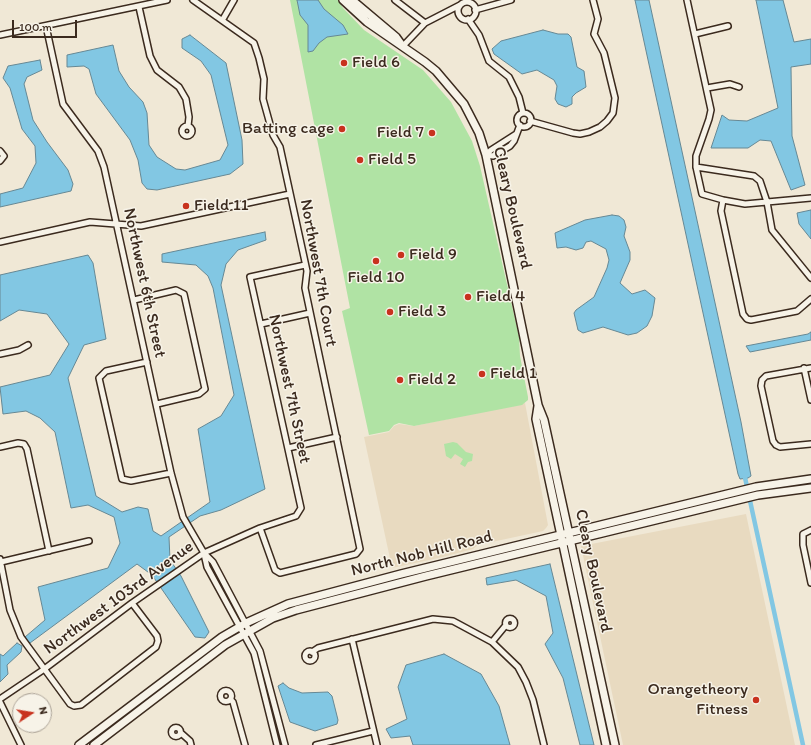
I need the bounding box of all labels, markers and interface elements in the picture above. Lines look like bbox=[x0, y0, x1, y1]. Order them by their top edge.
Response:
scale bar bbox=[14, 12, 79, 38]
text: 100 m bbox=[19, 20, 52, 34]
place label: Field 6 bbox=[352, 53, 400, 73]
marker: Field 6 bbox=[339, 58, 349, 68]
place label: Batting cage bbox=[242, 119, 334, 139]
place label: Field 7 bbox=[377, 123, 424, 143]
marker: Batting cage bbox=[337, 124, 347, 134]
marker: Field 7 bbox=[427, 128, 437, 138]
street label: Cleary Boulevard bbox=[488, 145, 536, 271]
place label: Field 5 bbox=[368, 150, 416, 170]
marker: Field 5 bbox=[355, 155, 365, 165]
place label: Field 11 bbox=[194, 196, 249, 216]
street label: Northwest 7th Court bbox=[295, 198, 341, 348]
marker: Field 11 bbox=[181, 201, 191, 211]
street label: Northwest 6th Street bbox=[118, 206, 170, 360]
place label: Field 9 bbox=[409, 245, 457, 265]
marker: Field 9 bbox=[396, 250, 406, 260]
marker: Field 10 bbox=[371, 256, 381, 266]
place label: Field 10 bbox=[347, 268, 405, 288]
place label: Field 4 bbox=[476, 287, 525, 307]
marker: Field 4 bbox=[463, 292, 473, 302]
place label: Field 3 bbox=[398, 302, 446, 322]
marker: Field 3 bbox=[385, 307, 395, 317]
street label: Northwest 7th Street bbox=[263, 313, 315, 465]
place label: Field 1 bbox=[490, 364, 537, 384]
marker: Field 1 bbox=[477, 369, 487, 379]
place label: Field 2 bbox=[408, 370, 456, 390]
marker: Field 2 bbox=[395, 375, 405, 385]
street label: Cleary Boulevard bbox=[570, 508, 616, 634]
street label: North Nob Hill Road bbox=[349, 527, 495, 581]
street label: Northwest 103rd Avenue bbox=[40, 537, 198, 659]
place label: Orangetheory Fitness bbox=[648, 680, 748, 720]
north arrow bbox=[12, 693, 52, 733]
marker: Orangetheory Fitness bbox=[751, 695, 761, 705]
text: N bbox=[36, 706, 50, 716]

